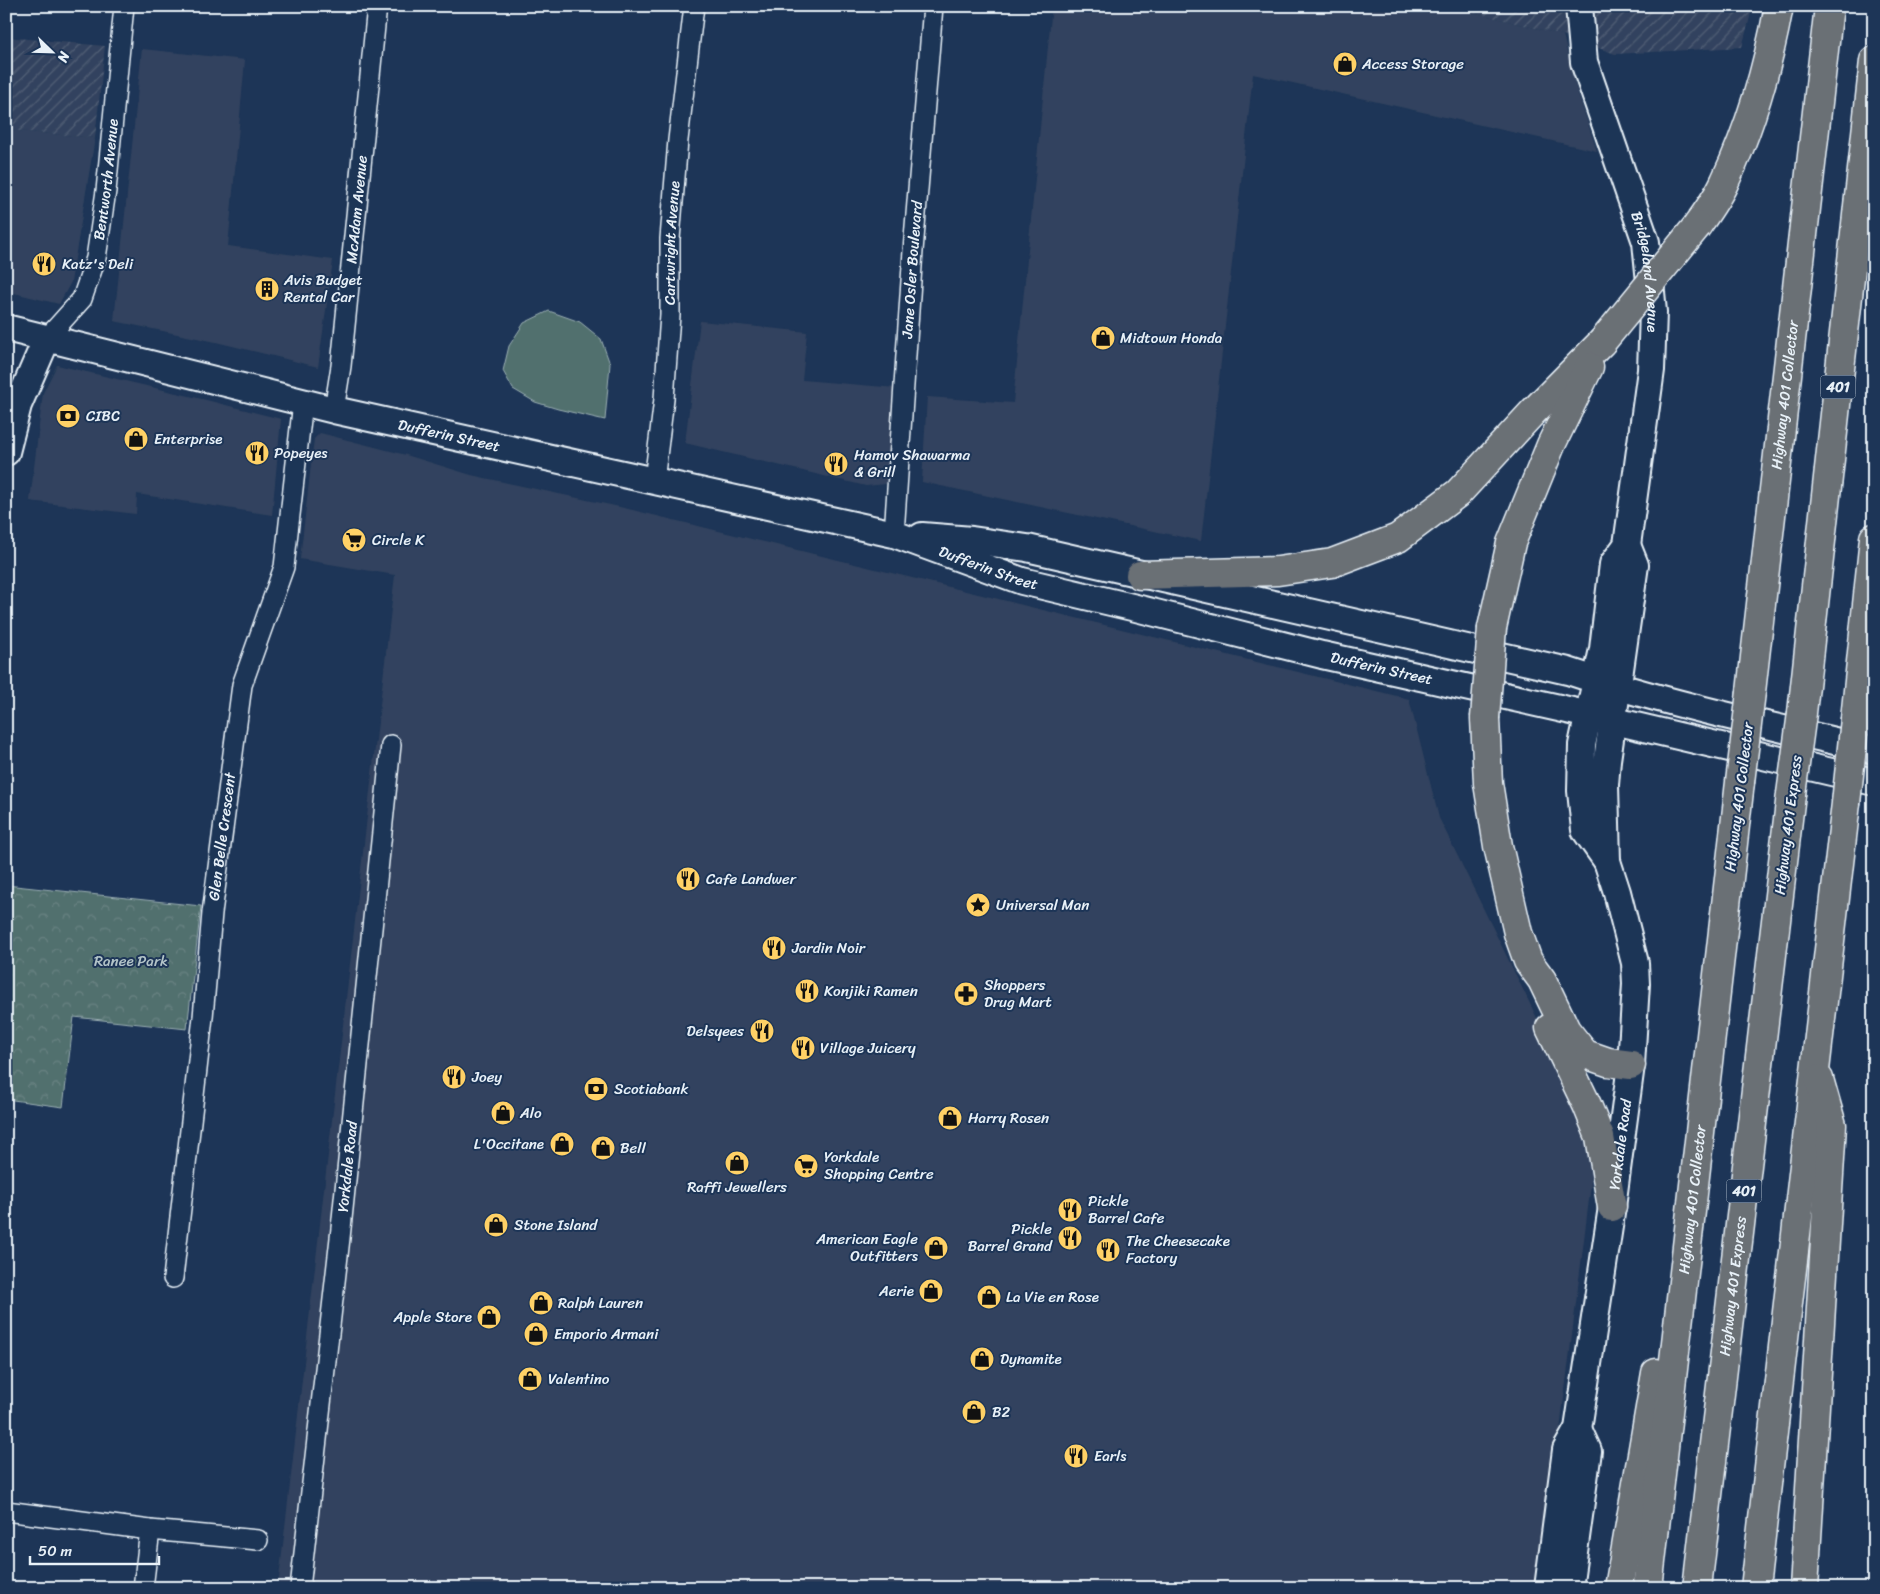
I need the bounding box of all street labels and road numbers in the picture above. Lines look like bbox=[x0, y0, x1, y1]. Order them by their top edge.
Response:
street label: Bentworth Avenue bbox=[86, 117, 126, 242]
street label: McAdam Avenue bbox=[338, 154, 375, 265]
street label: Cartwright Avenue bbox=[657, 180, 688, 305]
street label: Jane Osler Boulevard bbox=[894, 199, 930, 340]
street label: Bridgeland Avenue bbox=[1623, 208, 1666, 333]
street label: Highway 401 Collector bbox=[1763, 318, 1806, 471]
road number: 401 bbox=[1820, 376, 1856, 398]
street label: Dufferin Street bbox=[396, 412, 503, 460]
street label: Dufferin Street bbox=[935, 538, 1041, 597]
street label: Dufferin Street bbox=[1328, 644, 1436, 692]
street label: Highway 401 Collector bbox=[1717, 720, 1761, 873]
street label: Highway 401 Express bbox=[1767, 754, 1809, 896]
street label: Glen Belle Crescent bbox=[201, 770, 243, 902]
street label: Yorkdale Road bbox=[1601, 1096, 1639, 1192]
street label: Yorkdale Road bbox=[330, 1119, 365, 1213]
street label: Highway 401 Collector bbox=[1671, 1123, 1714, 1276]
road number: 401 bbox=[1726, 1180, 1762, 1202]
street label: Highway 401 Express bbox=[1712, 1215, 1754, 1357]

